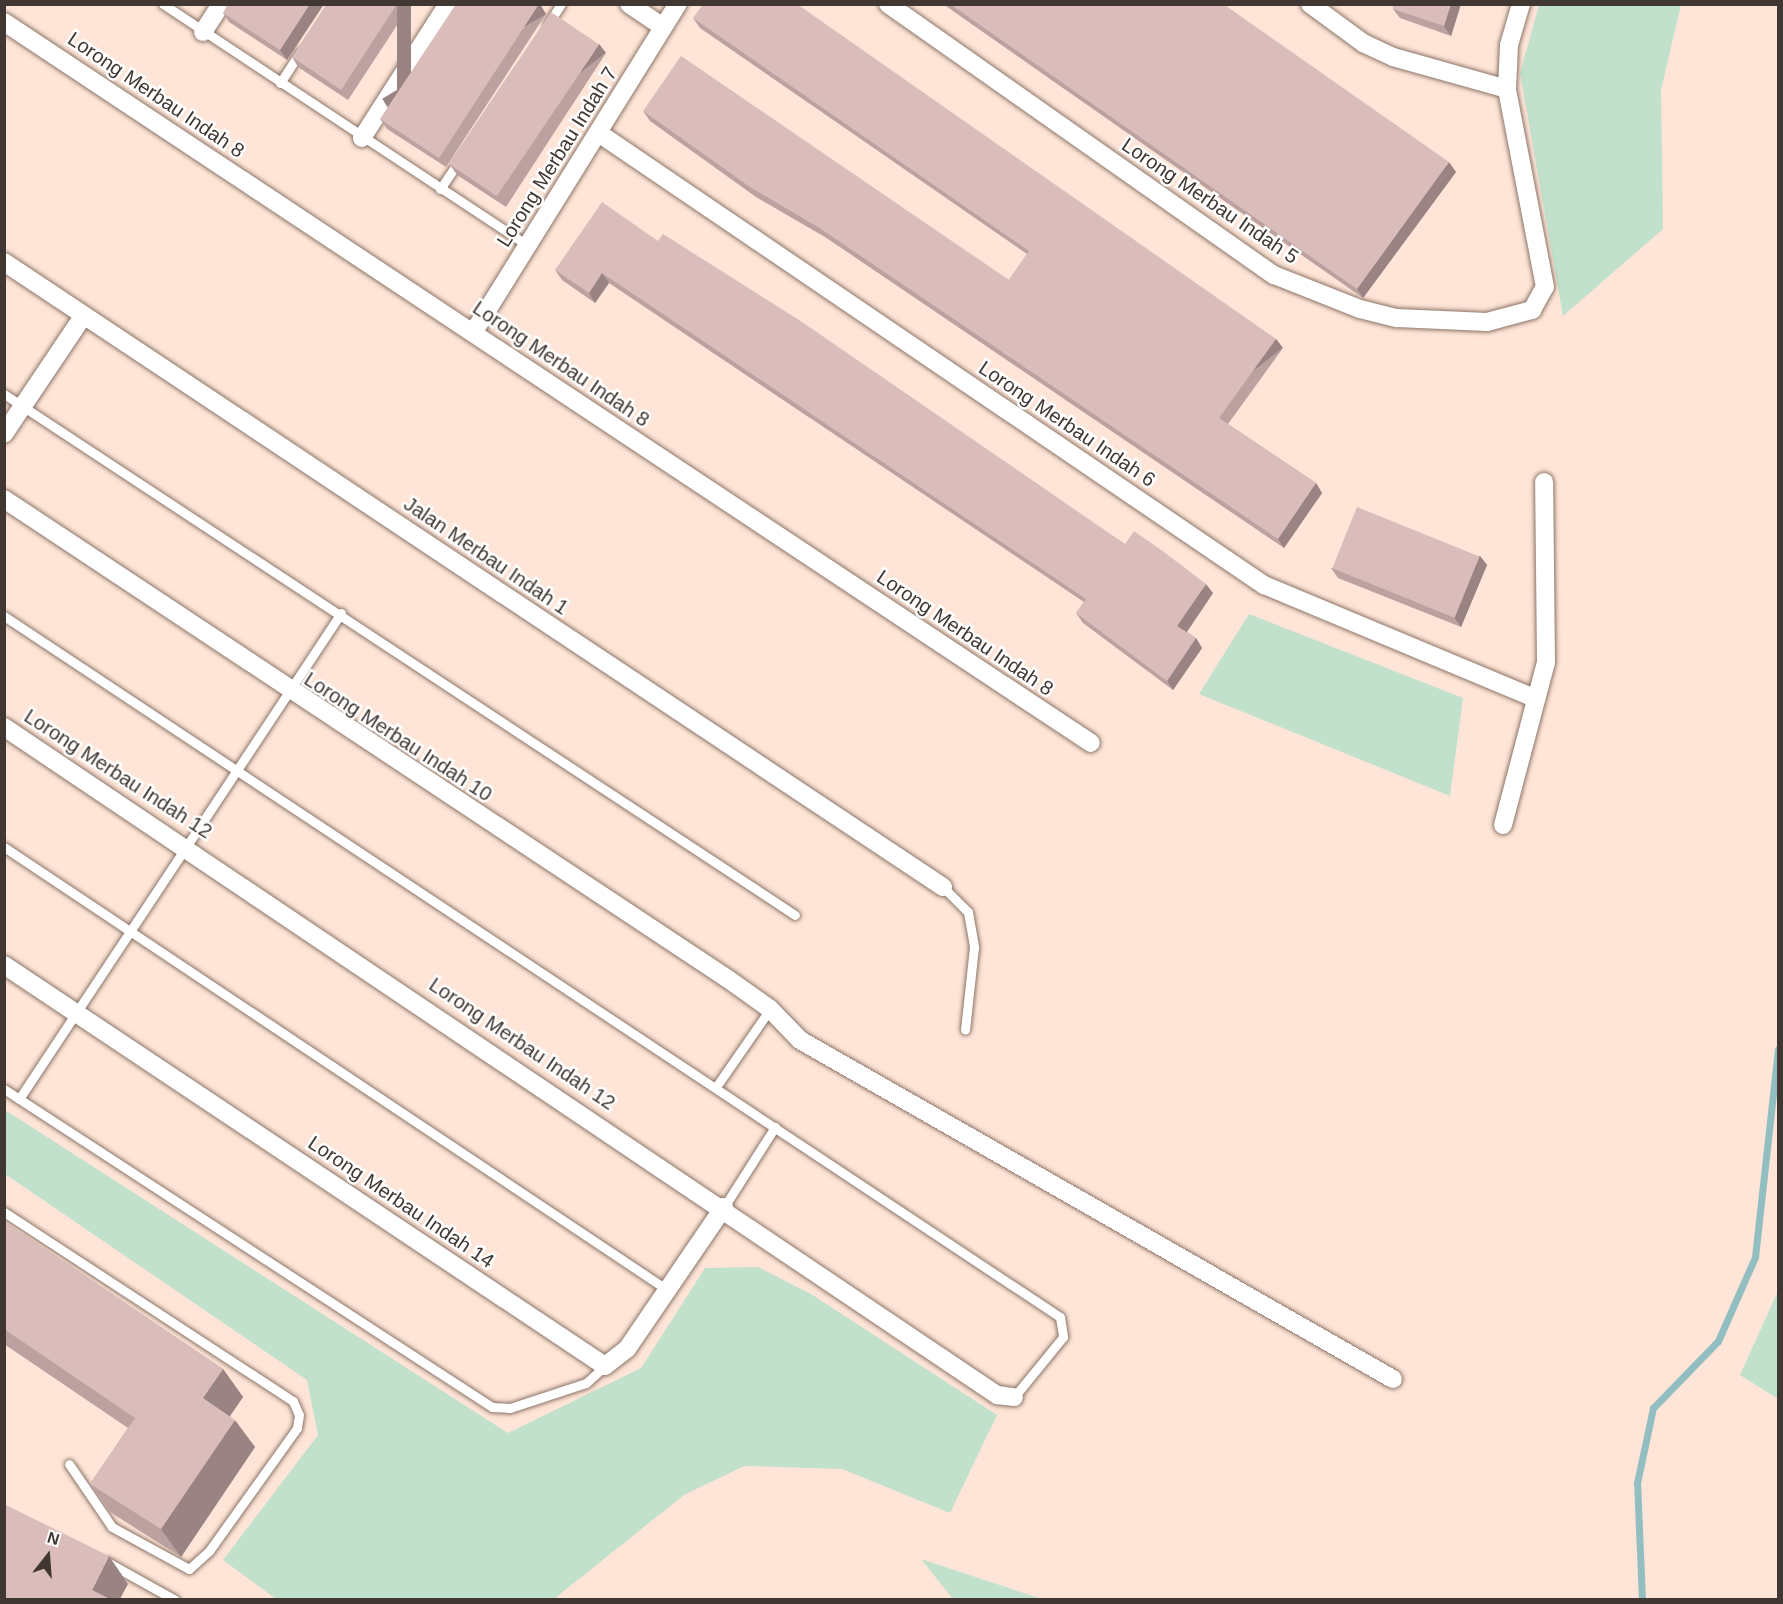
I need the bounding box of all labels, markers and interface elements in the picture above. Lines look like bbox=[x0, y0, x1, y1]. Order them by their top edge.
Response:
street label: Lorong Merbau Indah 8 bbox=[63, 27, 249, 163]
street label: Lorong Merbau Indah 7 bbox=[492, 62, 622, 252]
street label: Lorong Merbau Indah 5 bbox=[1117, 133, 1303, 269]
street label: Lorong Merbau Indah 8 bbox=[468, 296, 654, 432]
street label: Lorong Merbau Indah 6 bbox=[974, 356, 1160, 492]
street label: Jalan Merbau Indah 1 bbox=[399, 492, 573, 620]
street label: Lorong Merbau Indah 8 bbox=[872, 565, 1058, 701]
street label: Lorong Merbau Indah 10 bbox=[300, 667, 496, 807]
street label: Lorong Merbau Indah 12 bbox=[20, 704, 216, 844]
street label: Lorong Merbau Indah 12 bbox=[424, 973, 620, 1115]
street label: Lorong Merbau Indah 14 bbox=[303, 1131, 499, 1273]
north arrow bbox=[18, 1526, 78, 1586]
text: N bbox=[45, 1528, 61, 1548]

